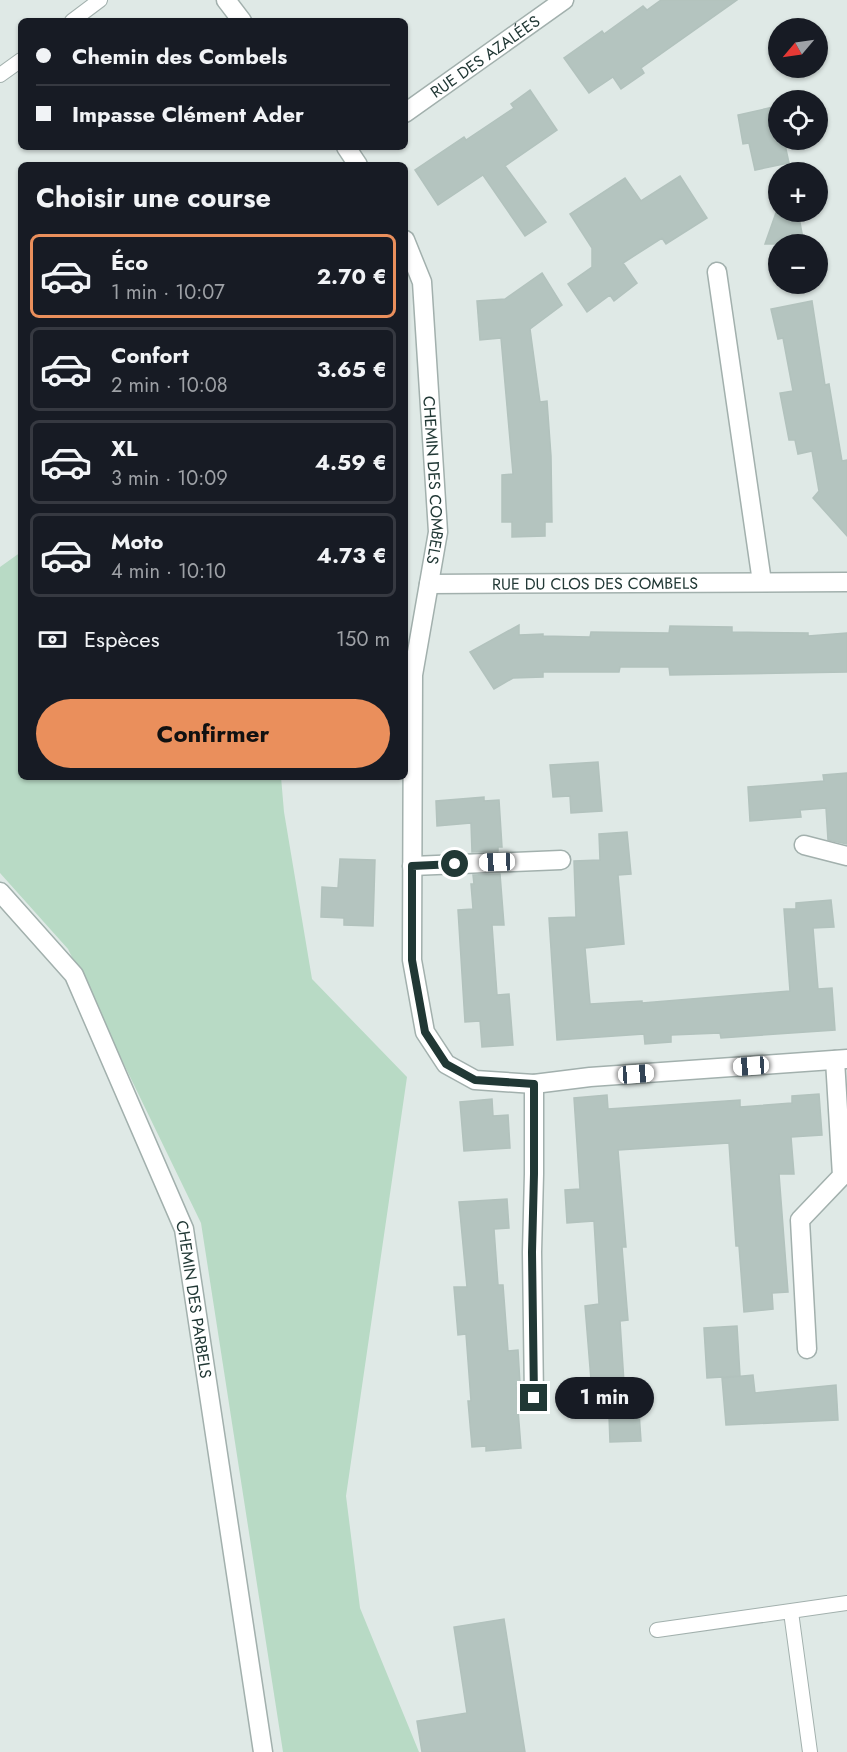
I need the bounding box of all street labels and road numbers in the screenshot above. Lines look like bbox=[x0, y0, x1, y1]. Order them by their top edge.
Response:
street label: RUE DES AZALÉES bbox=[425, 9, 544, 103]
street label: CHEMIN DES COMBELS bbox=[418, 395, 450, 566]
street label: RUE DU CLOS DES COMBELS bbox=[492, 571, 698, 595]
street label: CHEMIN DES PARBELS bbox=[170, 1216, 218, 1380]

